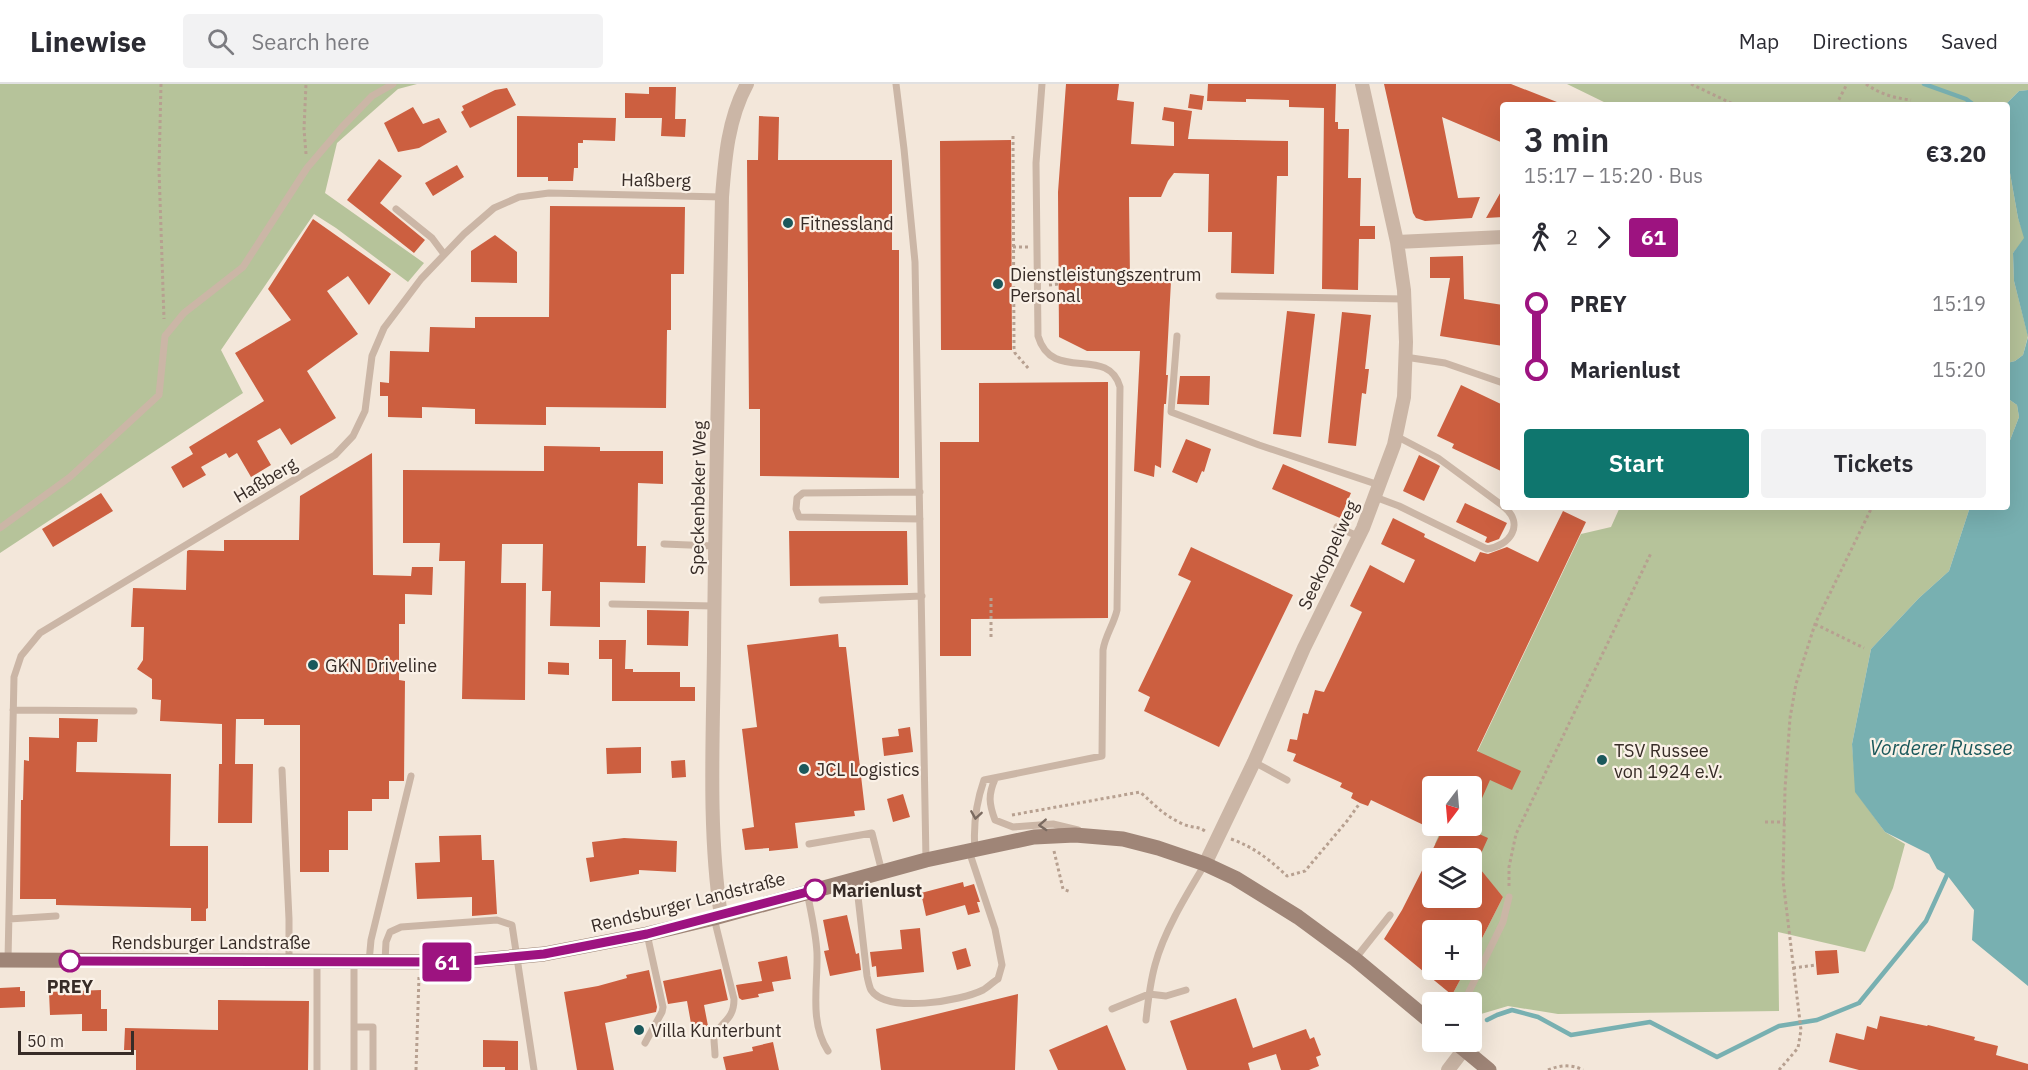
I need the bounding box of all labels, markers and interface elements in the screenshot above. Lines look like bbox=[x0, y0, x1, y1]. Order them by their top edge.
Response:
search box bbox=[183, 14, 603, 68]
text: Linewise bbox=[30, 23, 147, 60]
icon: search bbox=[204, 25, 237, 58]
text: Search here bbox=[252, 27, 370, 56]
text: Map bbox=[1739, 27, 1779, 55]
text: Directions bbox=[1812, 27, 1908, 55]
text: Saved bbox=[1941, 27, 1998, 55]
text: 3 min bbox=[1524, 118, 1609, 161]
text: €3.20 bbox=[1926, 139, 1986, 168]
text: 15:17 – 15:20 · Bus bbox=[1524, 162, 1703, 189]
street label: Haßberg bbox=[621, 168, 692, 192]
place label: Fitnessland bbox=[800, 212, 894, 235]
marker: Fitnessland bbox=[781, 216, 795, 230]
icon: walk bbox=[1524, 221, 1557, 254]
icon: forward bbox=[1587, 221, 1620, 254]
text: 61 bbox=[1641, 223, 1666, 251]
text: 2 bbox=[1566, 224, 1578, 251]
place label: Dienstleistungszentrum Personal bbox=[1010, 263, 1202, 307]
marker: Dienstleistungszentrum Personal bbox=[991, 277, 1005, 291]
text: PREY bbox=[1570, 289, 1627, 318]
text: 15:19 bbox=[1932, 290, 1986, 317]
text: Marienlust bbox=[1570, 355, 1680, 384]
text: 15:20 bbox=[1932, 356, 1986, 383]
street label: Speckenbeker Weg bbox=[685, 420, 711, 575]
button: Start bbox=[1524, 429, 1749, 498]
button: Tickets bbox=[1761, 429, 1986, 498]
street label: Haßberg bbox=[229, 452, 301, 508]
street label: Seekoppelweg bbox=[1293, 496, 1364, 613]
place label: GKN Driveline bbox=[325, 654, 437, 677]
marker: GKN Driveline bbox=[306, 658, 320, 672]
water label: Vorderer Russee bbox=[1869, 734, 2013, 761]
place label: TSV Russee von 1924 e.V. bbox=[1614, 739, 1723, 783]
marker: TSV Russee von 1924 e.V. bbox=[1595, 753, 1609, 767]
place label: JCL Logistics bbox=[816, 758, 920, 781]
marker: JCL Logistics bbox=[797, 762, 811, 776]
north arrow bbox=[1422, 776, 1482, 836]
map controls bbox=[1422, 776, 1482, 1052]
one-way arrow bbox=[970, 810, 982, 819]
one-way arrow bbox=[1039, 818, 1048, 831]
button: layers bbox=[1422, 848, 1482, 908]
street label: Rendsburger Landstraße bbox=[589, 867, 788, 937]
marker: Marienlust bbox=[804, 879, 826, 901]
place label: Marienlust bbox=[832, 879, 922, 902]
button: + bbox=[1422, 920, 1482, 980]
street label: Rendsburger Landstraße bbox=[111, 931, 311, 954]
line badge: 61 bbox=[420, 942, 474, 982]
text: 61 bbox=[434, 948, 460, 976]
marker: PREY bbox=[59, 950, 81, 972]
place label: PREY bbox=[47, 975, 94, 998]
button: − bbox=[1422, 992, 1482, 1052]
place label: Villa Kunterbunt bbox=[651, 1019, 782, 1042]
marker: Villa Kunterbunt bbox=[632, 1023, 646, 1037]
scale bar bbox=[18, 1028, 134, 1056]
text: 50 m bbox=[27, 1031, 64, 1051]

